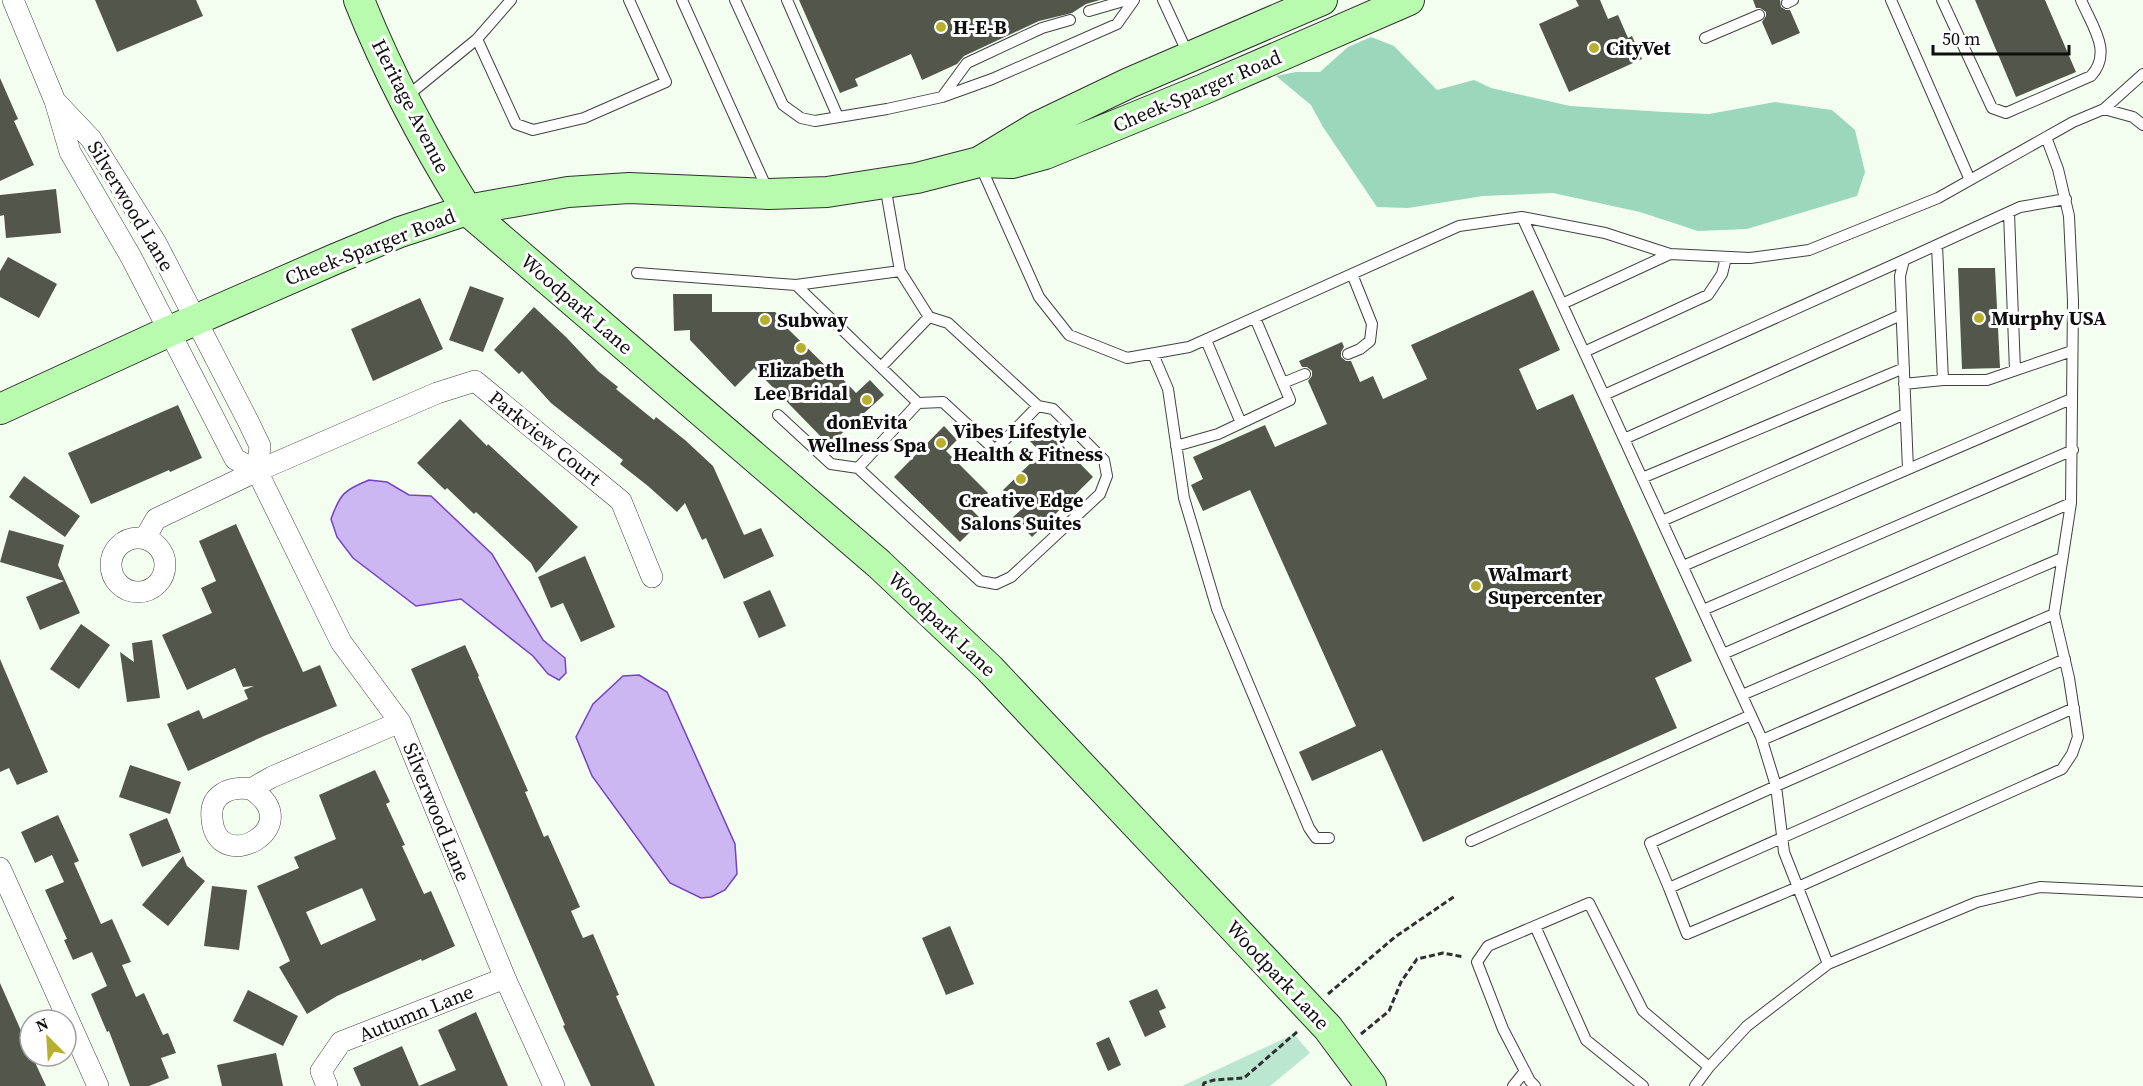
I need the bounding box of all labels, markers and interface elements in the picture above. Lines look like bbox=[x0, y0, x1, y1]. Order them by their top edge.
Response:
place label: H-E-B bbox=[953, 13, 1007, 41]
scale bar bbox=[1933, 18, 2070, 56]
marker: H-E-B bbox=[934, 20, 948, 34]
text: 50 m bbox=[1942, 26, 1980, 51]
street label: Heritage Avenue bbox=[365, 34, 457, 178]
place label: CityVet bbox=[1606, 34, 1672, 62]
marker: CityVet bbox=[1587, 41, 1601, 55]
street label: Cheek-Sparger Road bbox=[1108, 43, 1286, 139]
street label: Silverwood Lane bbox=[81, 135, 181, 277]
street label: Cheek-Sparger Road bbox=[281, 201, 460, 292]
street label: Woodpark Lane bbox=[515, 247, 639, 361]
place label: Murphy USA bbox=[1991, 304, 2107, 332]
place label: Subway bbox=[777, 306, 848, 334]
marker: Murphy USA bbox=[1972, 311, 1986, 325]
marker: Subway bbox=[758, 313, 772, 327]
marker: Elizabeth Lee Bridal bbox=[794, 341, 808, 355]
place label: Elizabeth Lee Bridal bbox=[754, 356, 848, 407]
street label: Parkview Court bbox=[483, 384, 608, 492]
marker: donEvita Wellness Spa bbox=[860, 393, 874, 407]
place label: donEvita Wellness Spa bbox=[807, 408, 927, 459]
place label: Vibes Lifestyle Health & Fitness bbox=[953, 417, 1103, 468]
marker: Vibes Lifestyle Health & Fitness bbox=[934, 436, 948, 450]
marker: Creative Edge Salons Suites bbox=[1014, 472, 1028, 486]
place label: Creative Edge Salons Suites bbox=[959, 486, 1083, 537]
place label: Walmart Supercenter bbox=[1488, 560, 1603, 611]
street label: Woodpark Lane bbox=[882, 565, 1002, 683]
marker: Walmart Supercenter bbox=[1469, 579, 1483, 593]
street label: Silverwood Lane bbox=[396, 738, 478, 886]
street label: Woodpark Lane bbox=[1220, 914, 1336, 1036]
street label: Autumn Lane bbox=[354, 977, 478, 1049]
north arrow bbox=[18, 1008, 78, 1068]
text: N bbox=[32, 1012, 52, 1037]

